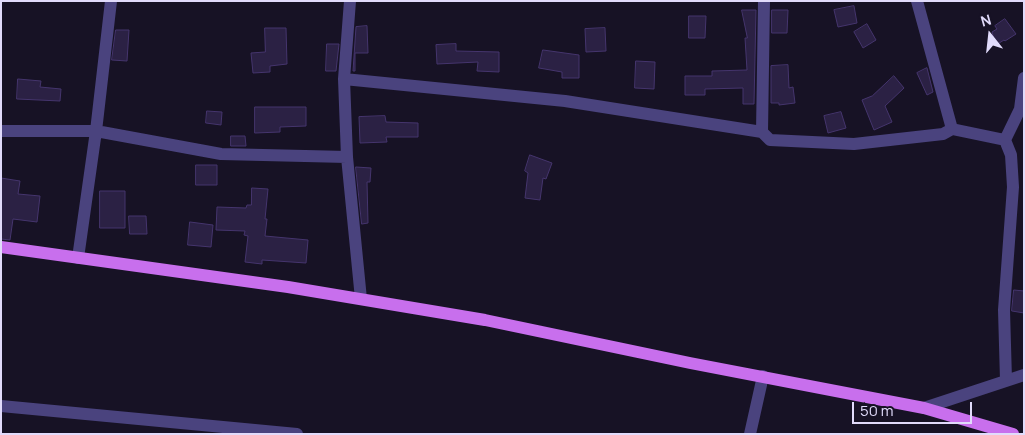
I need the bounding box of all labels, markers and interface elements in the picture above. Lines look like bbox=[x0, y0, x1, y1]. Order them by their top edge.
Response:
north arrow bbox=[965, 10, 1015, 60]
text: N bbox=[978, 10, 993, 31]
scale bar bbox=[855, 392, 975, 424]
text: 50 m bbox=[860, 400, 894, 421]

